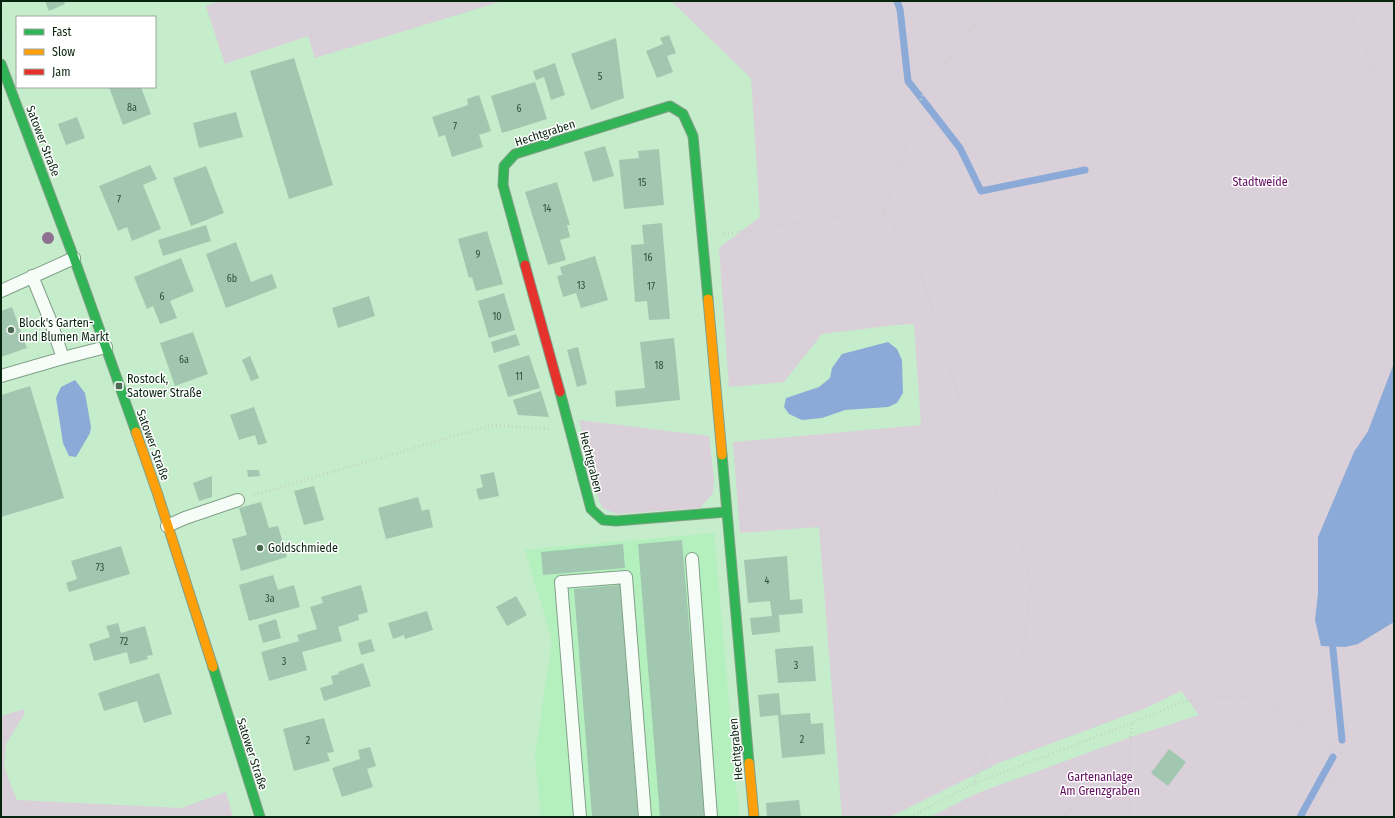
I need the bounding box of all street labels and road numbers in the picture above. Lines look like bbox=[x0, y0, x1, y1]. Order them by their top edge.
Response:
street label: Satower Straße bbox=[23, 104, 63, 178]
street label: Hechtgraben bbox=[513, 117, 577, 149]
street label: Satower Straße bbox=[134, 408, 172, 483]
street label: Hechtgraben bbox=[577, 430, 605, 494]
street label: Satower Straße bbox=[234, 716, 270, 792]
street label: Hechtgraben bbox=[726, 717, 746, 781]

